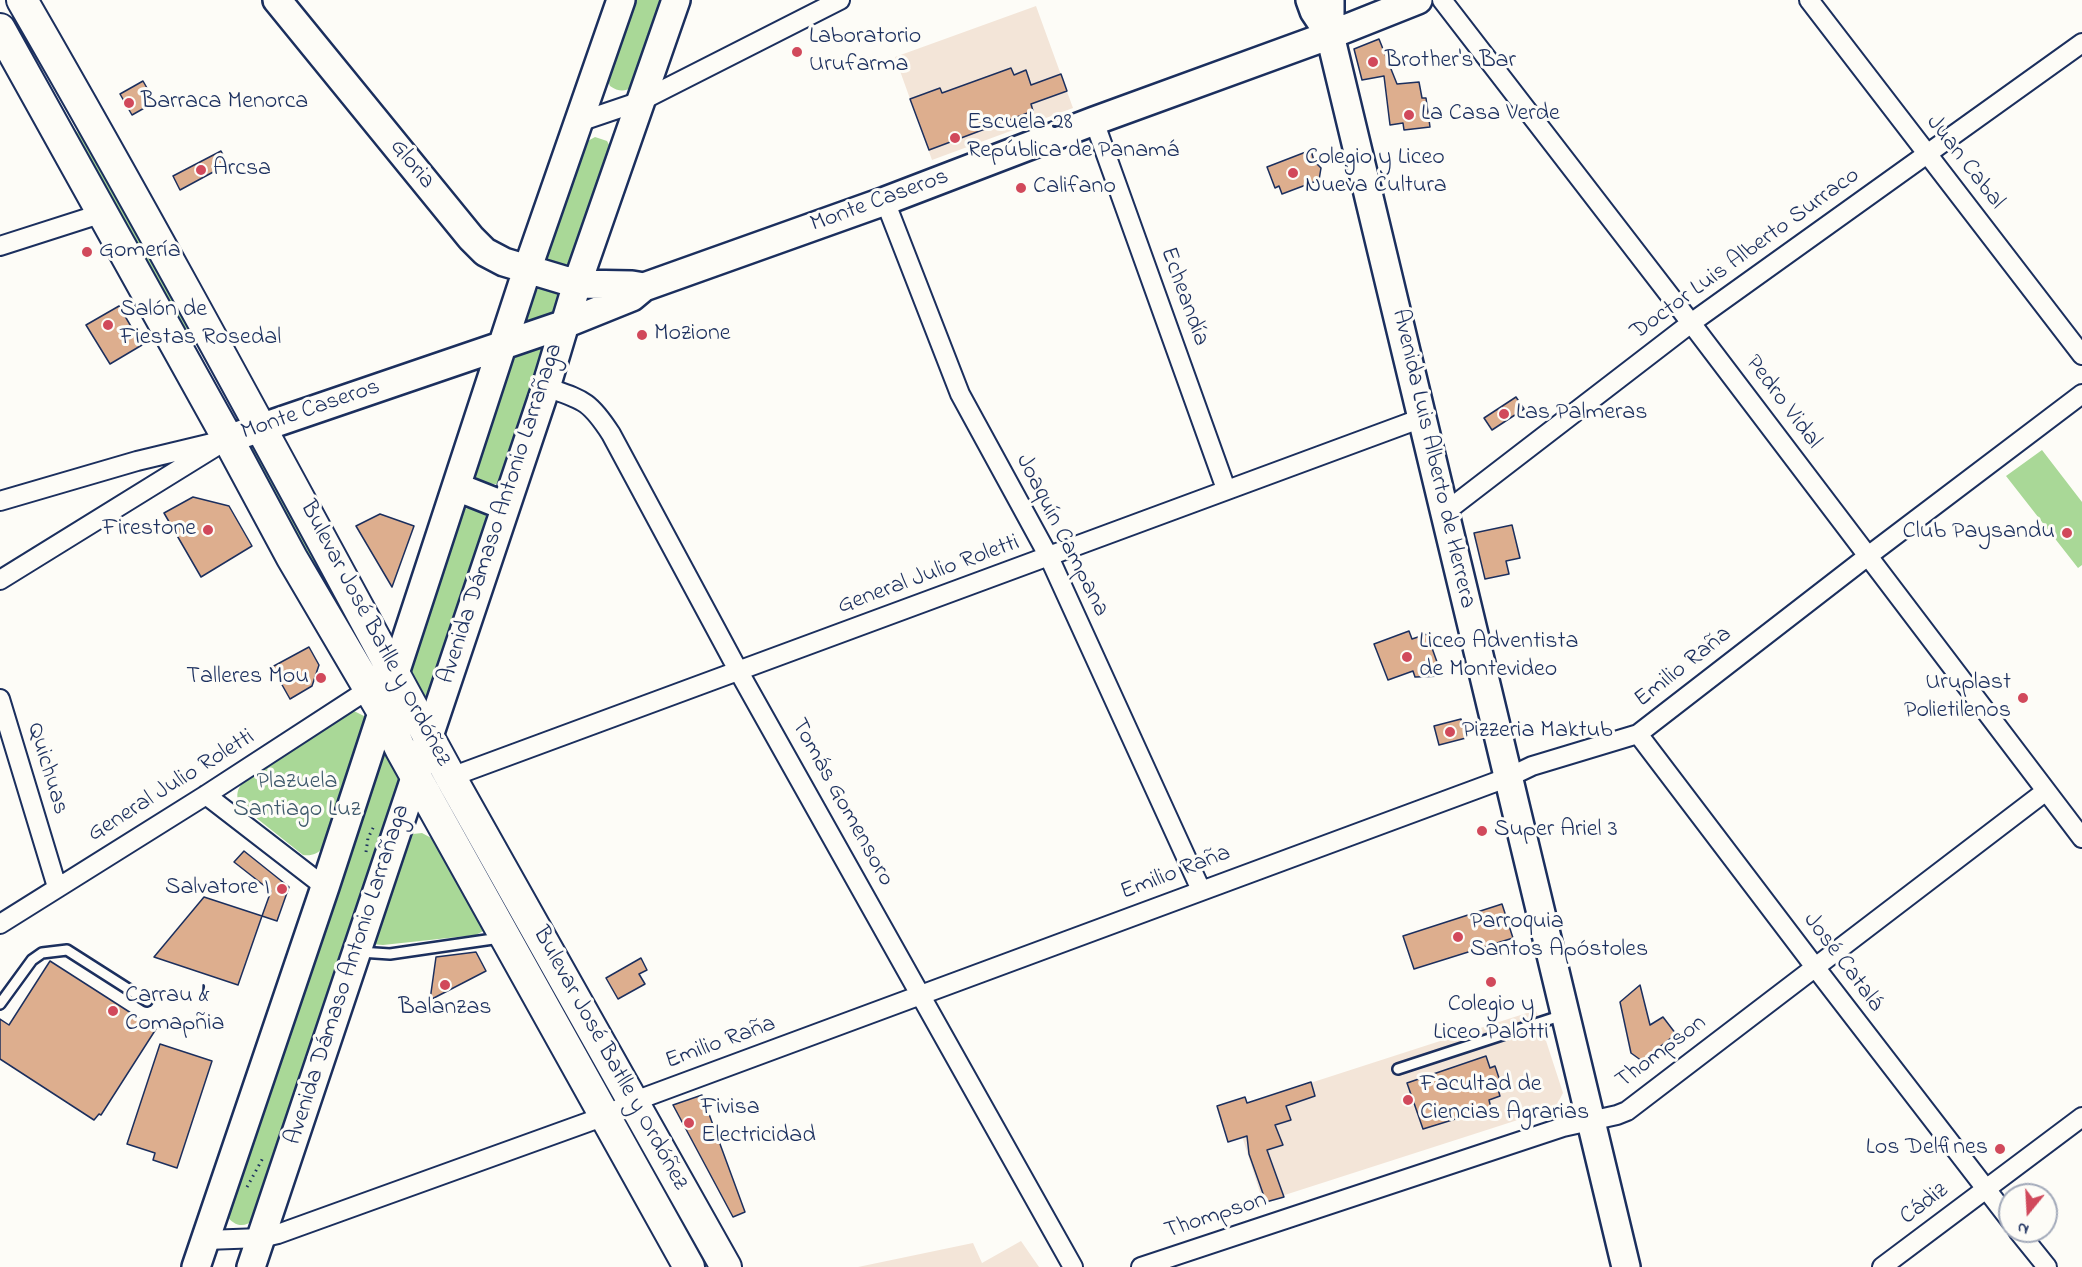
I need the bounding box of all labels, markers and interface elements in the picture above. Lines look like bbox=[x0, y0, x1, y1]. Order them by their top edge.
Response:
place label: Laboratorio Urufarma bbox=[809, 24, 921, 80]
marker: Laboratorio Urufarma bbox=[790, 45, 804, 59]
place label: Brother's Bar bbox=[1385, 48, 1516, 76]
marker: Brother's Bar bbox=[1366, 55, 1380, 69]
place label: Barraca Menorca bbox=[141, 89, 308, 117]
marker: Barraca Menorca bbox=[122, 96, 136, 110]
place label: La Casa Verde bbox=[1421, 101, 1560, 129]
marker: La Casa Verde bbox=[1402, 108, 1416, 122]
place label: Escuela 28 República de Panamá bbox=[967, 110, 1179, 166]
street label: Juan Cabal bbox=[1918, 110, 2010, 216]
marker: Escuela 28 República de Panamá bbox=[948, 131, 962, 145]
street label: Gloria bbox=[382, 134, 440, 196]
place label: Colegio y Liceo Nueva Cultura bbox=[1305, 145, 1447, 201]
place label: Arcsa bbox=[213, 156, 271, 184]
street label: Doctor Luis Alberto Surraco bbox=[1626, 162, 1866, 348]
marker: Arcsa bbox=[194, 163, 208, 177]
street label: Monte Caseros bbox=[807, 164, 953, 240]
marker: Colegio y Liceo Nueva Cultura bbox=[1286, 166, 1300, 180]
place label: Califano bbox=[1033, 174, 1116, 202]
marker: Califano bbox=[1014, 181, 1028, 195]
place label: Gomería bbox=[99, 238, 181, 266]
street label: Echeandía bbox=[1152, 244, 1214, 350]
marker: Gomería bbox=[80, 245, 94, 259]
place label: Salón de Fiestas Rosedal bbox=[120, 297, 281, 353]
street label: Avenida Luis Alberto de Herrera bbox=[1384, 306, 1480, 612]
marker: Salón de Fiestas Rosedal bbox=[101, 318, 115, 332]
place label: Mozione bbox=[654, 321, 730, 349]
marker: Mozione bbox=[635, 328, 649, 342]
street label: Avenida Dámaso Antonio Larrañaga bbox=[433, 340, 571, 688]
street label: Pedro Vidal bbox=[1737, 350, 1827, 456]
street label: Monte Caseros bbox=[238, 374, 384, 448]
place label: Las Palmeras bbox=[1516, 400, 1647, 428]
marker: Las Palmeras bbox=[1497, 407, 1511, 421]
street label: Joaquín Campana bbox=[1008, 450, 1114, 622]
street label: Bulevar José Batlle y Ordóñez bbox=[292, 496, 456, 772]
place label: Firestone bbox=[103, 516, 196, 544]
place label: Club Paysandu bbox=[1903, 519, 2055, 547]
marker: Firestone bbox=[201, 523, 215, 537]
marker: Club Paysandu bbox=[2060, 526, 2074, 540]
street label: General Julio Roletti bbox=[834, 530, 1024, 622]
street label: Emilio Raña bbox=[1630, 621, 1738, 715]
place label: Liceo Adventista de Montevideo bbox=[1419, 629, 1579, 685]
marker: Liceo Adventista de Montevideo bbox=[1400, 650, 1414, 664]
place label: Talleres Mou bbox=[186, 664, 309, 692]
place label: Uruplast Polietilenos bbox=[1904, 670, 2011, 726]
marker: Talleres Mou bbox=[314, 671, 328, 685]
marker: Uruplast Polietilenos bbox=[2016, 691, 2030, 705]
street label: Tomás Gomensoro bbox=[783, 714, 899, 892]
place label: Pizzeria Maktub bbox=[1462, 718, 1613, 746]
street label: Quichuas bbox=[18, 720, 74, 818]
street label: General Julio Roletti bbox=[83, 724, 261, 850]
marker: Pizzeria Maktub bbox=[1443, 725, 1457, 739]
park label: Plazuela Santiago Luz bbox=[233, 769, 361, 825]
street label: Avenida Dámaso Antonio Larrañaga bbox=[280, 801, 418, 1149]
place label: Super Ariel 3 bbox=[1494, 817, 1618, 845]
marker: Super Ariel 3 bbox=[1475, 824, 1489, 838]
street label: Emilio Raña bbox=[1117, 840, 1235, 908]
place label: Salvatore I bbox=[165, 875, 270, 903]
marker: Salvatore I bbox=[275, 882, 289, 896]
street label: José Catalá bbox=[1795, 908, 1889, 1018]
place label: Parroquia Santos Apóstoles bbox=[1470, 909, 1648, 965]
street label: Bulevar José Batlle y Ordóñez bbox=[525, 922, 693, 1196]
marker: Parroquia Santos Apóstoles bbox=[1451, 930, 1465, 944]
marker: Colegio y Liceo Palotti bbox=[1484, 975, 1498, 989]
marker: Balanzas bbox=[438, 978, 452, 992]
place label: Carrau & Comapñia bbox=[125, 983, 224, 1039]
place label: Colegio y Liceo Palotti bbox=[1433, 992, 1549, 1048]
place label: Balanzas bbox=[398, 995, 492, 1023]
marker: Carrau & Comapñia bbox=[106, 1004, 120, 1018]
street label: Thompson bbox=[1611, 1010, 1713, 1096]
street label: Emilio Raña bbox=[662, 1011, 780, 1077]
place label: Facultad de Ciencias Agrarias bbox=[1420, 1072, 1589, 1128]
marker: Facultad de Ciencias Agrarias bbox=[1401, 1093, 1415, 1107]
place label: Fivisa Electricidad bbox=[701, 1095, 816, 1151]
marker: Fivisa Electricidad bbox=[682, 1116, 696, 1130]
place label: Los Delfines bbox=[1866, 1135, 1988, 1163]
marker: Los Delfines bbox=[1993, 1142, 2007, 1156]
street label: Cádiz bbox=[1895, 1177, 1955, 1233]
north arrow bbox=[1998, 1183, 2058, 1243]
street label: Thompson bbox=[1161, 1187, 1271, 1247]
text: N bbox=[2014, 1215, 2032, 1241]

